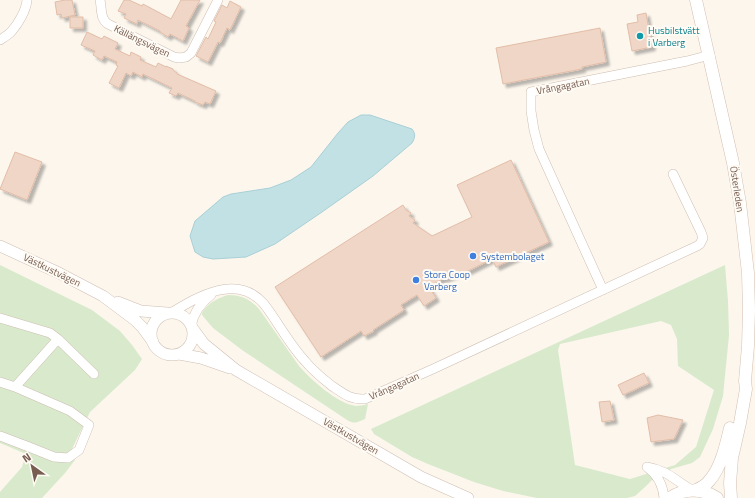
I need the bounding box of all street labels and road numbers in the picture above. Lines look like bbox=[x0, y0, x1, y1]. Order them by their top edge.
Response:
street label: Källängsvägen bbox=[111, 21, 173, 61]
street label: Vrångagatan bbox=[535, 74, 591, 98]
street label: Österleden bbox=[726, 165, 748, 213]
street label: Västkustvägen bbox=[21, 250, 83, 290]
street label: Vrångagatan bbox=[366, 368, 422, 404]
street label: Västkustvägen bbox=[320, 414, 382, 458]

